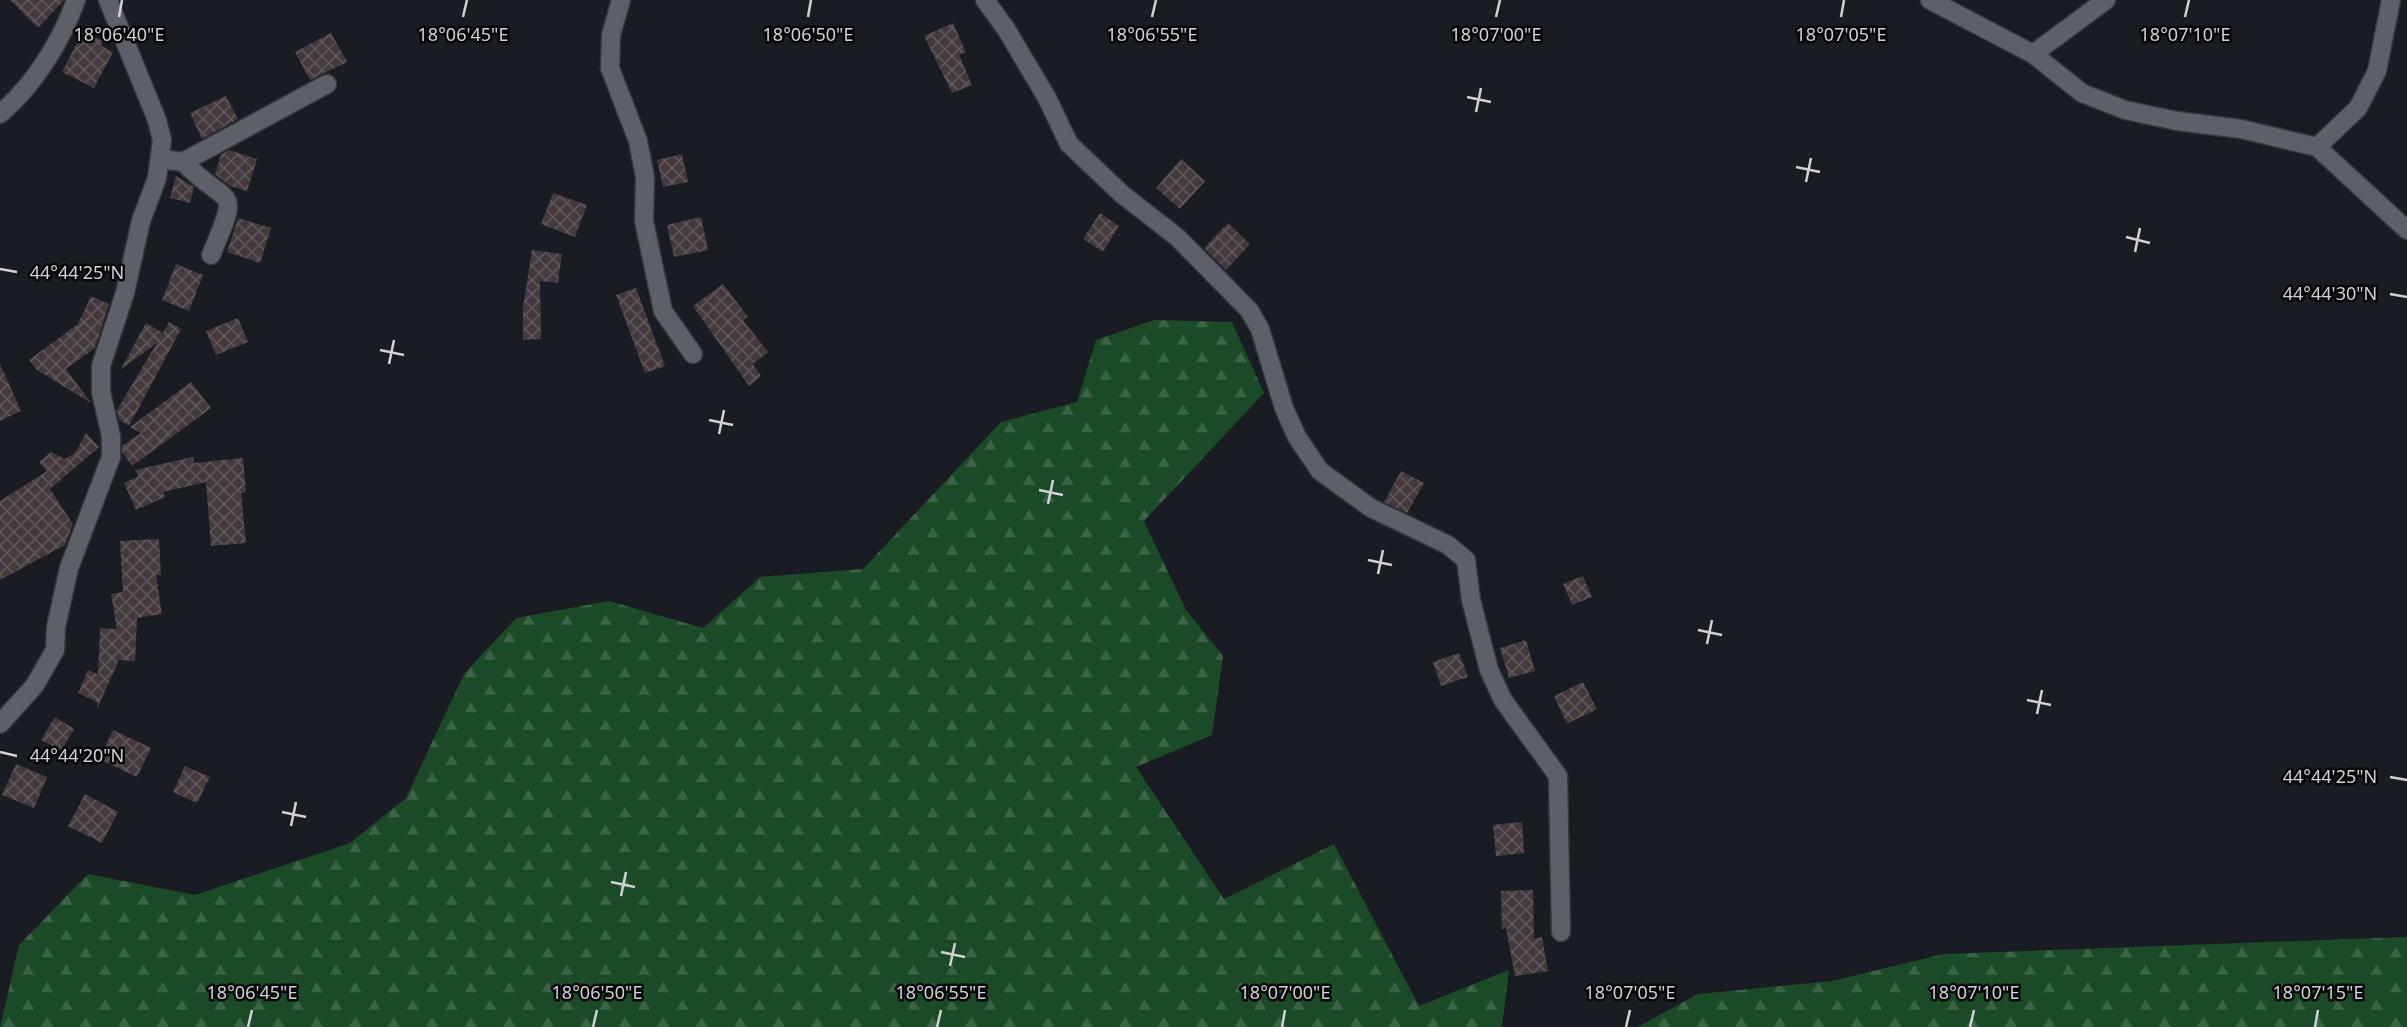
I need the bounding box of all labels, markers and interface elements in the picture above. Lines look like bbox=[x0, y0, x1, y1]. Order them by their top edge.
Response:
text: 18°06'40"E bbox=[74, 22, 164, 46]
text: 18°06'45"E bbox=[418, 22, 508, 46]
text: 18°06'50"E bbox=[763, 22, 853, 46]
text: 18°06'55"E bbox=[1107, 22, 1197, 46]
text: 18°07'00"E bbox=[1451, 22, 1541, 46]
text: 18°07'05"E bbox=[1796, 22, 1886, 46]
text: 18°07'10"E bbox=[2140, 22, 2230, 46]
text: 44°44'25"N bbox=[30, 260, 124, 284]
text: 44°44'30"N bbox=[2283, 281, 2377, 305]
text: 44°44'20"N bbox=[30, 743, 124, 767]
text: 44°44'25"N bbox=[2283, 764, 2377, 788]
text: 18°06'45"E bbox=[207, 980, 297, 1004]
text: 18°06'50"E bbox=[552, 980, 642, 1004]
text: 18°06'55"E bbox=[896, 980, 986, 1004]
text: 18°07'00"E bbox=[1240, 980, 1330, 1004]
text: 18°07'05"E bbox=[1585, 980, 1675, 1004]
text: 18°07'10"E bbox=[1929, 980, 2019, 1004]
text: 18°07'15"E bbox=[2273, 980, 2363, 1004]

